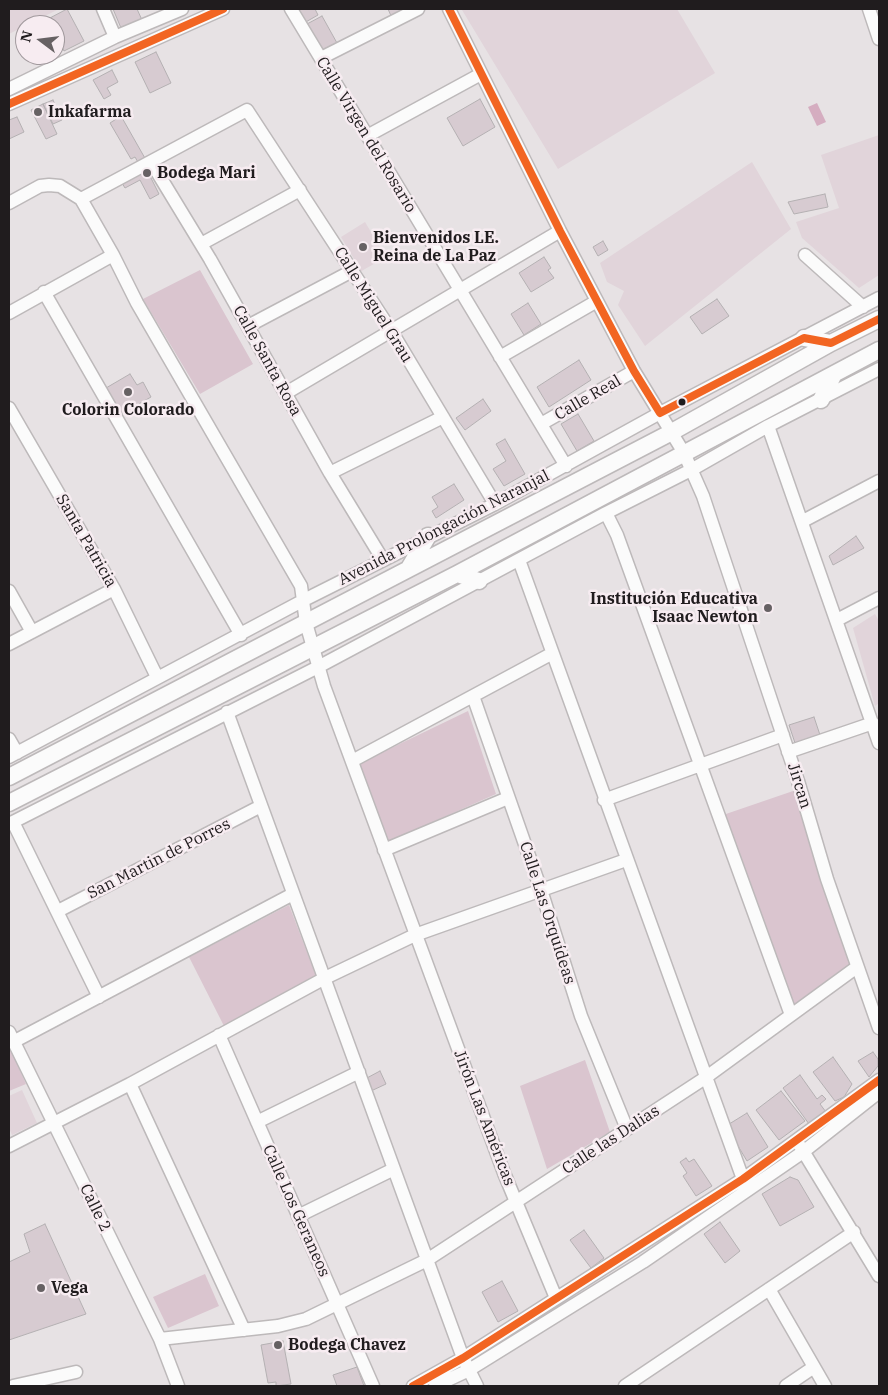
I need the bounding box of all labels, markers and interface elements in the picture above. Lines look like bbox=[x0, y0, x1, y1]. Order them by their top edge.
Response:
north arrow bbox=[15, 15, 65, 65]
text: N bbox=[16, 29, 37, 44]
street label: Calle Virgen del Rosario bbox=[312, 54, 420, 216]
place label: Inkafarma bbox=[48, 102, 132, 122]
marker: Inkafarma bbox=[32, 106, 44, 118]
place label: Bodega Mari bbox=[157, 163, 256, 183]
marker: Bodega Mari bbox=[141, 167, 153, 179]
place label: Bienvenidos LE. Reina de La Paz bbox=[373, 228, 499, 266]
marker: Bienvenidos LE. Reina de La Paz bbox=[357, 241, 369, 253]
street label: Calle Miguel Grau bbox=[330, 244, 416, 366]
street label: Calle Santa Rosa bbox=[229, 302, 305, 420]
street label: Calle Real bbox=[551, 371, 625, 425]
marker: Colorin Colorado bbox=[122, 386, 134, 398]
unlabelled marker bbox=[677, 397, 687, 407]
place label: Colorin Colorado bbox=[62, 400, 194, 420]
street label: Avenida Prolongación Naranjal bbox=[335, 466, 553, 590]
street label: Santa Patricia bbox=[52, 491, 120, 591]
place label: Institución Educativa Isaac Newton bbox=[590, 589, 758, 627]
marker: Institución Educativa Isaac Newton bbox=[762, 602, 774, 614]
street label: Jircan bbox=[783, 761, 815, 811]
street label: San Martin de Porres bbox=[84, 815, 234, 903]
street label: Calle Las Orquídeas bbox=[515, 839, 579, 987]
street label: Jirón Las Américas bbox=[449, 1047, 519, 1189]
street label: Calle las Dalias bbox=[559, 1101, 663, 1179]
street label: Calle Los Geraneos bbox=[258, 1142, 334, 1280]
street label: Calle 2 bbox=[75, 1181, 115, 1235]
place label: Vega bbox=[51, 1278, 88, 1298]
marker: Vega bbox=[35, 1282, 47, 1294]
place label: Bodega Chavez bbox=[288, 1335, 406, 1355]
marker: Bodega Chavez bbox=[272, 1339, 284, 1351]

